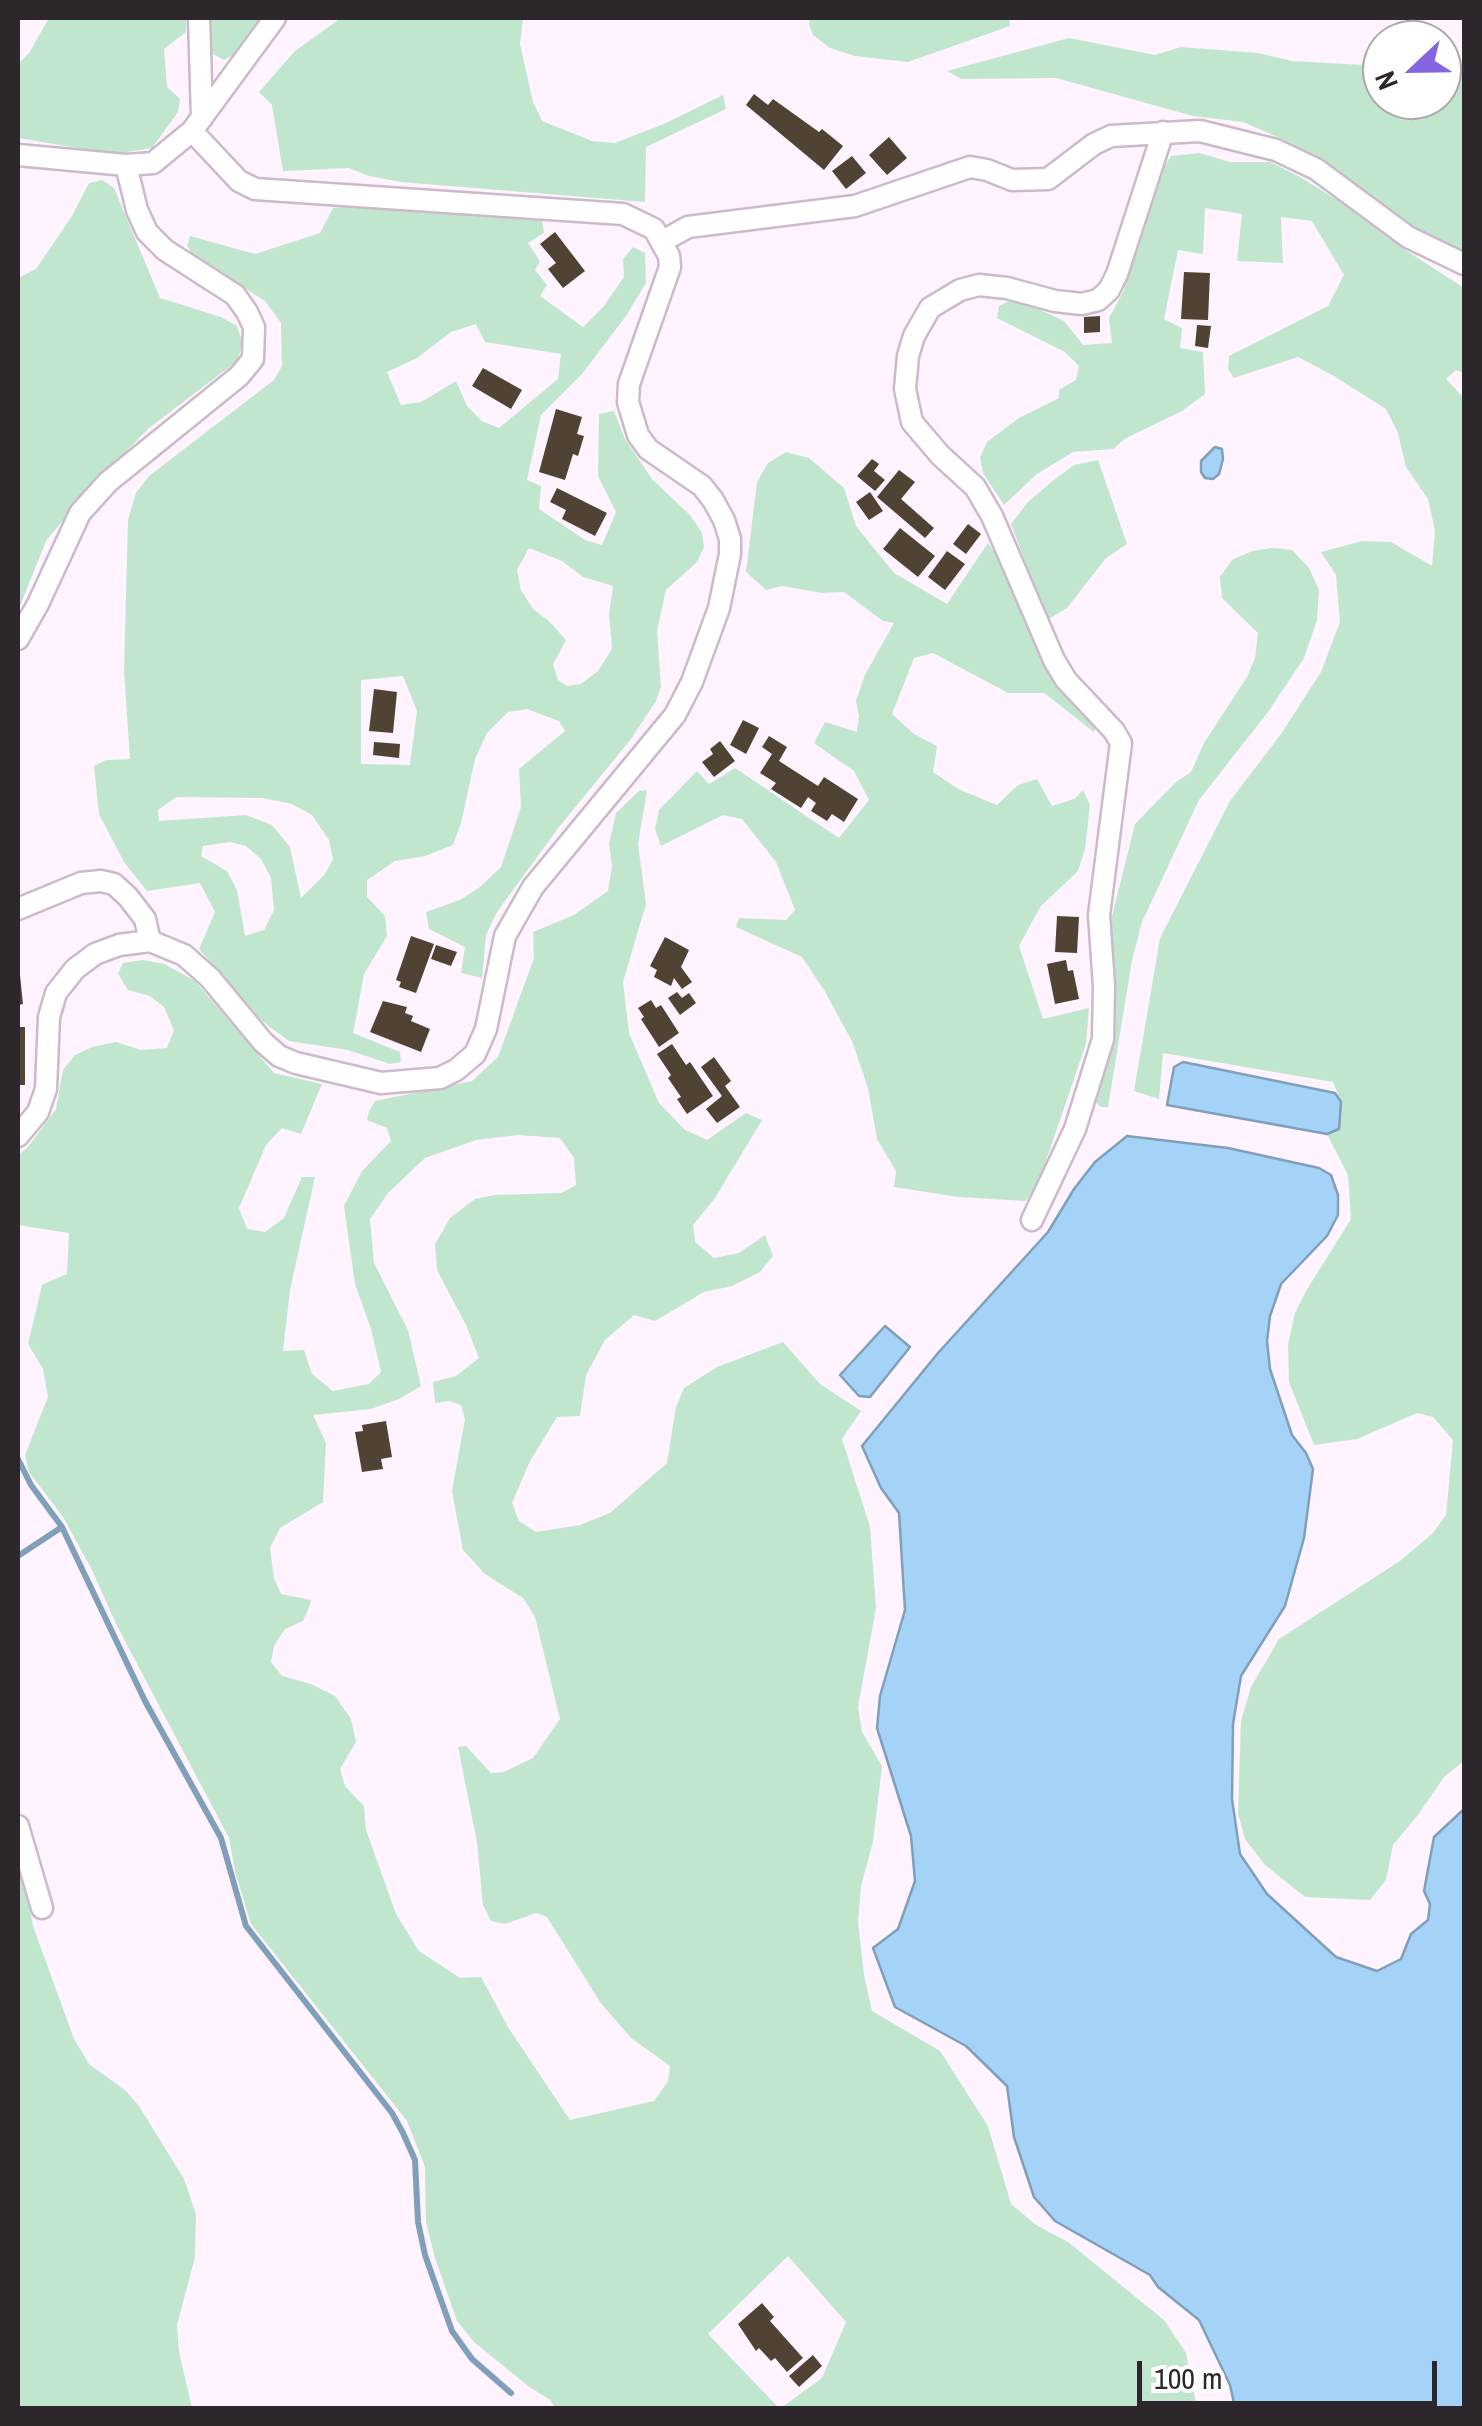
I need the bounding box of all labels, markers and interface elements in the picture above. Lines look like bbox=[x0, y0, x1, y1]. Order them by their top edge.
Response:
north arrow bbox=[1362, 20, 1462, 120]
text: N bbox=[1365, 66, 1407, 95]
scale bar bbox=[1142, 2341, 1442, 2403]
text: 100 m bbox=[1154, 2358, 1222, 2398]

